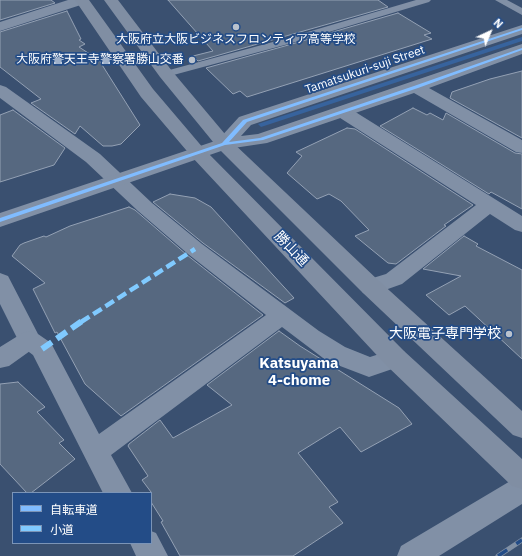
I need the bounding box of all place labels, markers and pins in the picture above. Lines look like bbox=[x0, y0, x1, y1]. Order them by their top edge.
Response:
marker: 大阪府立大阪ビジネスフロンティア高等学校 bbox=[231, 22, 241, 32]
place label: 大阪府立大阪ビジネスフロンティア高等学校 bbox=[116, 33, 356, 47]
place label: 大阪府警天王寺警察署勝山交番 bbox=[16, 53, 184, 67]
marker: 大阪府警天王寺警察署勝山交番 bbox=[187, 55, 197, 65]
place label: 大阪電子専門学校 bbox=[389, 326, 501, 342]
marker: 大阪電子専門学校 bbox=[504, 329, 514, 339]

